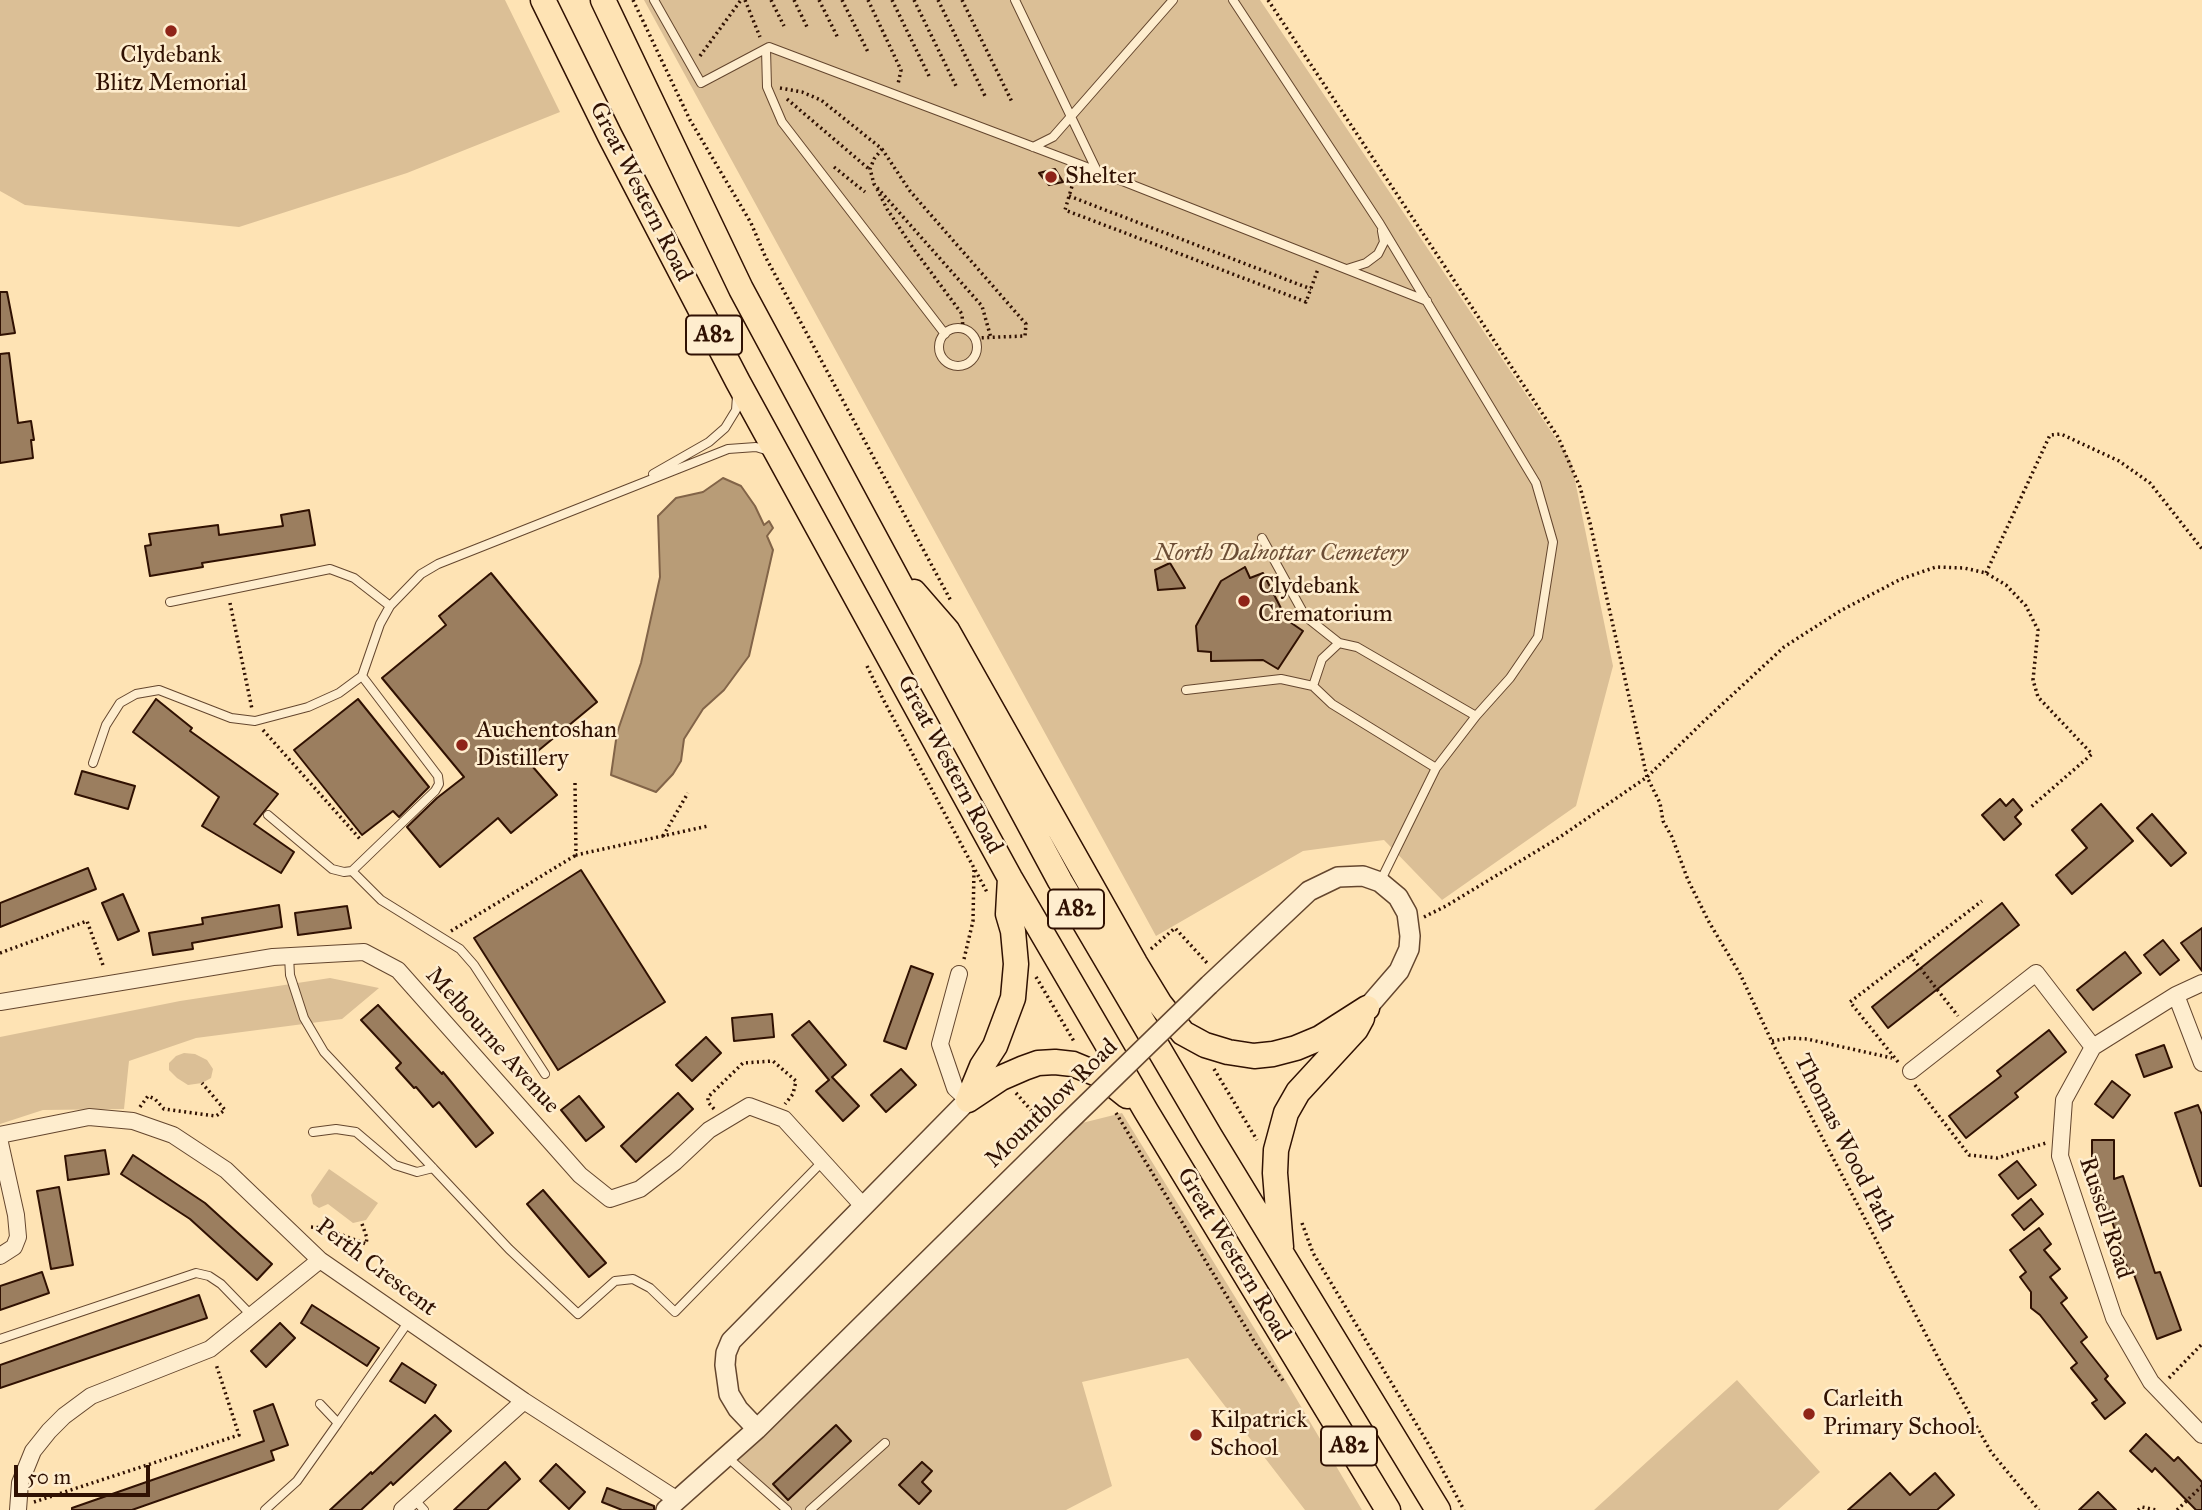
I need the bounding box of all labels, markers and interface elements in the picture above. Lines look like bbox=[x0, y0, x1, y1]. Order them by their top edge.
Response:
marker: Clydebank Blitz Memorial bbox=[163, 23, 179, 39]
place label: Clydebank Blitz Memorial bbox=[95, 42, 247, 98]
street label: Great Western Road bbox=[582, 97, 698, 287]
place label: Shelter bbox=[1065, 163, 1136, 191]
marker: Shelter bbox=[1043, 169, 1059, 185]
road number: A82 bbox=[686, 316, 742, 354]
park label: North Dalnottar Cemetery bbox=[1154, 540, 1408, 568]
place label: Clydebank Crematorium bbox=[1258, 573, 1393, 629]
marker: Clydebank Crematorium bbox=[1236, 593, 1252, 609]
street label: Great Western Road bbox=[890, 671, 1008, 859]
place label: Auchentoshan Distillery bbox=[476, 717, 617, 773]
marker: Auchentoshan Distillery bbox=[454, 737, 470, 753]
road number: A82 bbox=[1048, 890, 1104, 928]
street label: Melbourne Avenue bbox=[419, 962, 565, 1120]
street label: Mountblow Road bbox=[980, 1034, 1124, 1174]
street label: Thomas Wood Path bbox=[1787, 1050, 1901, 1236]
street label: Russell Road bbox=[2072, 1154, 2138, 1282]
street label: Great Western Road bbox=[1170, 1163, 1296, 1347]
street label: Perth Crescent bbox=[310, 1213, 442, 1323]
place label: Carleith Primary School bbox=[1823, 1386, 1976, 1442]
marker: Carleith Primary School bbox=[1801, 1406, 1817, 1422]
place label: Kilpatrick School bbox=[1210, 1407, 1308, 1463]
marker: Kilpatrick School bbox=[1188, 1427, 1204, 1443]
road number: A82 bbox=[1321, 1427, 1377, 1466]
scale bar bbox=[18, 1450, 154, 1494]
text: 50 m bbox=[27, 1464, 71, 1490]

